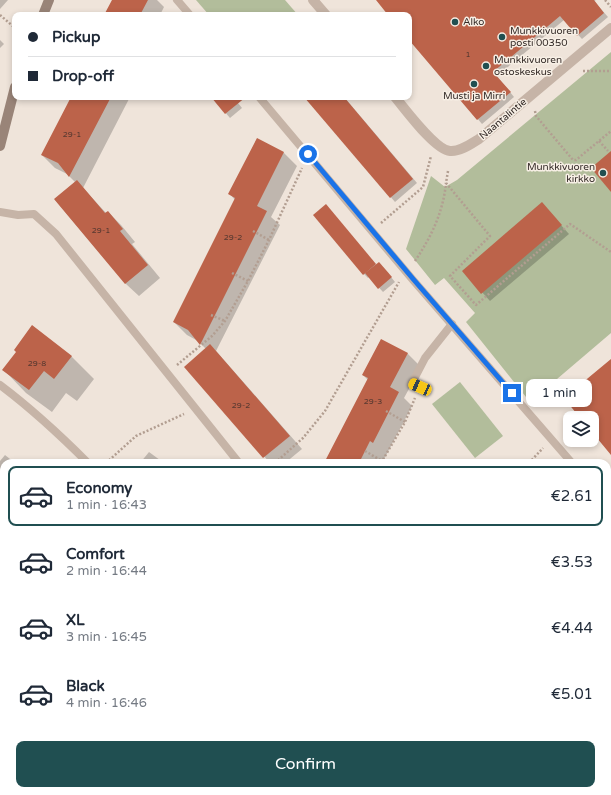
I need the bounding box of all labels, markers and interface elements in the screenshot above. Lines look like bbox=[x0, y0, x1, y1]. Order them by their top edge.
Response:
place label: Alko bbox=[463, 16, 484, 28]
marker: Alko bbox=[450, 17, 460, 27]
place label: Munkkivuoren posti 00350 bbox=[510, 25, 578, 49]
text: Pickup bbox=[52, 28, 100, 46]
marker: Munkkivuoren posti 00350 bbox=[497, 32, 507, 42]
house number: 1 bbox=[465, 50, 471, 59]
place label: Munkkivuoren ostoskeskus bbox=[494, 54, 562, 78]
marker: Munkkivuoren ostoskeskus bbox=[481, 61, 491, 71]
text: Drop-off bbox=[52, 67, 114, 85]
marker: Musti ja Mirri bbox=[469, 79, 479, 89]
place label: Musti ja Mirri bbox=[443, 90, 505, 102]
street label: Naantalintie bbox=[477, 96, 529, 142]
house number: 29-1 bbox=[63, 130, 81, 139]
route start bbox=[299, 145, 317, 163]
place label: Munkkivuoren kirkko bbox=[527, 161, 595, 185]
marker: Munkkivuoren kirkko bbox=[598, 168, 608, 178]
house number: 29-1 bbox=[92, 226, 110, 235]
house number: 29-2 bbox=[224, 233, 242, 242]
house number: 29-8 bbox=[28, 359, 46, 368]
car bbox=[407, 377, 433, 397]
callout: 1 min bbox=[526, 379, 592, 407]
route end bbox=[503, 384, 521, 402]
text: 1 min bbox=[542, 385, 576, 401]
house number: 29-3 bbox=[364, 397, 382, 406]
house number: 29-2 bbox=[232, 401, 250, 410]
map controls bbox=[563, 411, 599, 447]
button: layers bbox=[563, 411, 599, 447]
icon: car bbox=[18, 478, 54, 514]
text: Economy bbox=[66, 479, 132, 497]
text: €2.61 bbox=[551, 487, 593, 505]
text: 1 min · 16:43 bbox=[66, 497, 147, 513]
icon: car bbox=[18, 544, 54, 580]
text: Comfort bbox=[66, 545, 125, 563]
text: €3.53 bbox=[551, 553, 593, 571]
text: 2 min · 16:44 bbox=[66, 563, 147, 579]
icon: car bbox=[18, 610, 54, 646]
text: XL bbox=[66, 611, 85, 629]
text: €4.44 bbox=[551, 619, 593, 637]
text: 3 min · 16:45 bbox=[66, 629, 147, 645]
icon: car bbox=[18, 676, 54, 712]
text: Black bbox=[66, 677, 105, 695]
text: €5.01 bbox=[551, 685, 593, 703]
text: 4 min · 16:46 bbox=[66, 695, 147, 711]
button: Confirm bbox=[16, 741, 595, 787]

